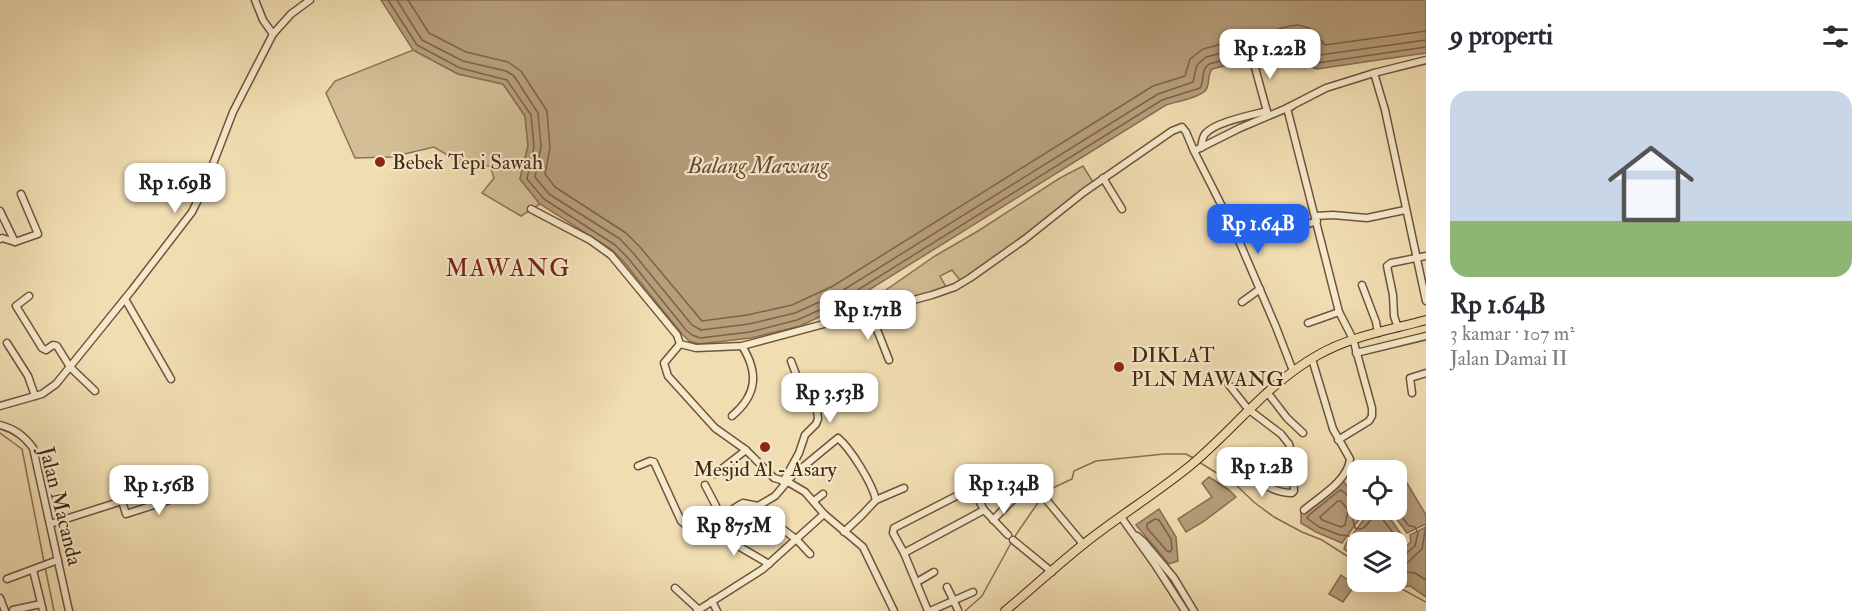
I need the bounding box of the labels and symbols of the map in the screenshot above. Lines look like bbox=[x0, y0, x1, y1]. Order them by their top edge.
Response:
pin: Rp 1.22B bbox=[1208, 29, 1332, 80]
place label: Bebek Tepi Sawah bbox=[392, 149, 543, 176]
water label: Balang Mawang bbox=[687, 152, 829, 180]
marker: Bebek Tepi Sawah bbox=[373, 155, 387, 169]
pin: Rp 1.69B bbox=[113, 163, 237, 214]
pin: Rp 1.64B bbox=[1196, 204, 1320, 255]
district label: MAWANG bbox=[445, 253, 571, 284]
pin: Rp 1.71B bbox=[806, 290, 930, 341]
place label: DIKLAT PLN MAWANG bbox=[1131, 342, 1284, 393]
marker: DIKLAT PLN MAWANG bbox=[1112, 360, 1126, 374]
pin: Rp 3.53B bbox=[768, 373, 892, 424]
marker: Mesjid Al - Asary bbox=[758, 440, 772, 454]
street label: Jalan Macanda bbox=[32, 443, 88, 569]
pin: Rp 1.2B bbox=[1207, 447, 1317, 498]
place label: Mesjid Al - Asary bbox=[693, 456, 838, 483]
pin: Rp 1.34B bbox=[942, 464, 1066, 515]
pin: Rp 1.56B bbox=[97, 465, 221, 516]
pin: Rp 875M bbox=[679, 506, 789, 557]

